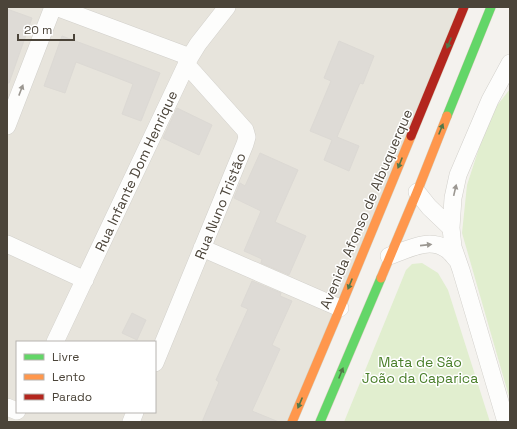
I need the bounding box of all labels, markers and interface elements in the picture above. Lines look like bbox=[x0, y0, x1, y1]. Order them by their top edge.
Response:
scale bar bbox=[18, 16, 74, 42]
text: 20 m bbox=[24, 22, 52, 38]
one-way arrow bbox=[446, 38, 452, 50]
one-way arrow bbox=[19, 83, 25, 95]
street label: Rua Infante Dom Henrique bbox=[91, 88, 181, 254]
street label: Avenida Afonso de Albuquerque bbox=[316, 106, 416, 312]
one-way arrow bbox=[439, 123, 445, 135]
street label: Rua Nuno Tristão bbox=[190, 150, 250, 262]
one-way arrow bbox=[397, 158, 403, 169]
one-way arrow bbox=[452, 184, 458, 196]
one-way arrow bbox=[420, 242, 432, 248]
one-way arrow bbox=[347, 278, 353, 290]
legend bbox=[16, 341, 156, 413]
text: Livre bbox=[52, 349, 79, 365]
park label: Mata de São João da Caparica bbox=[362, 353, 478, 387]
one-way arrow bbox=[337, 367, 344, 379]
text: Lento bbox=[52, 369, 86, 385]
text: Parado bbox=[52, 389, 92, 405]
one-way arrow bbox=[297, 398, 303, 409]

